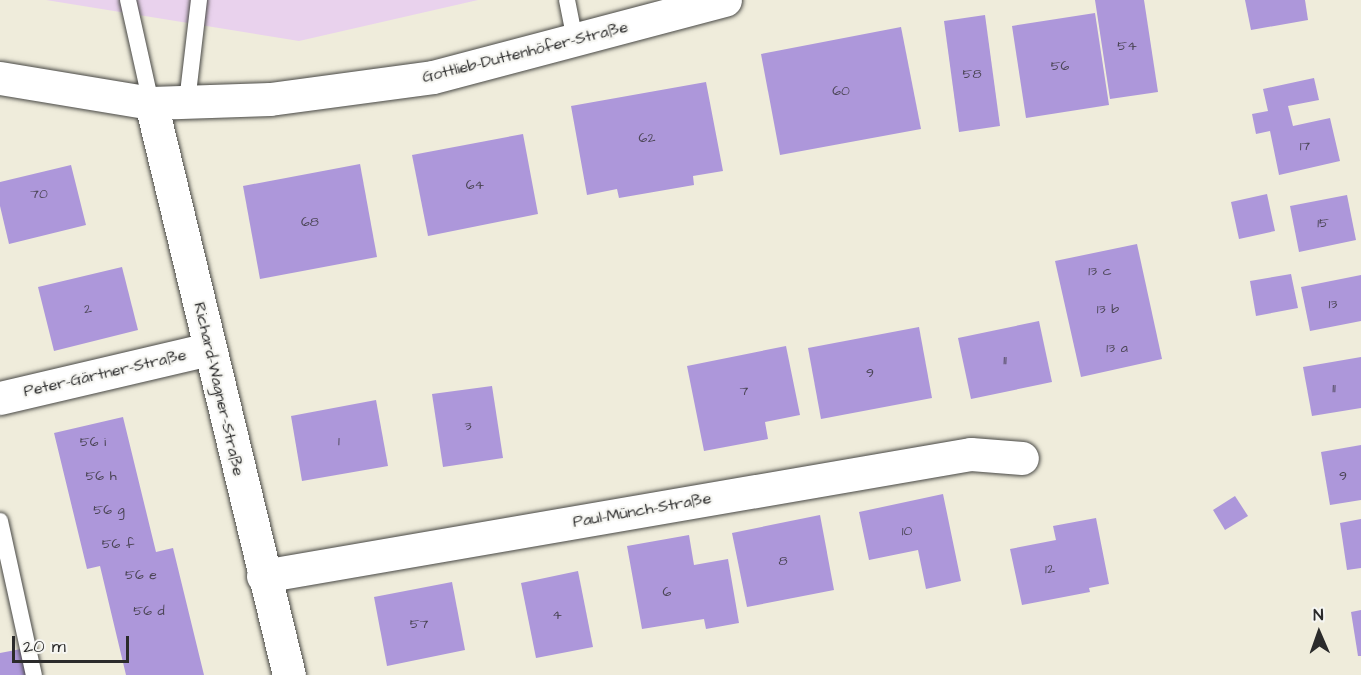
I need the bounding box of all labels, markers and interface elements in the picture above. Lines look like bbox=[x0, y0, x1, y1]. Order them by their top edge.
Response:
street label: Gottlieb-Duttenhöfer-Straße bbox=[420, 17, 630, 87]
house number: 54 bbox=[1117, 38, 1137, 54]
house number: 56 bbox=[1051, 58, 1069, 74]
house number: 58 bbox=[963, 66, 981, 82]
house number: 60 bbox=[832, 83, 850, 99]
house number: 62 bbox=[639, 130, 655, 146]
house number: 17 bbox=[1300, 138, 1310, 154]
house number: 64 bbox=[466, 177, 484, 193]
house number: 70 bbox=[30, 186, 48, 202]
house number: 68 bbox=[301, 214, 319, 230]
house number: 15 bbox=[1317, 215, 1329, 231]
house number: 13 c bbox=[1088, 263, 1112, 279]
house number: 13 bbox=[1329, 296, 1337, 312]
street label: Richard-Wagner-Straße bbox=[190, 300, 248, 478]
house number: 2 bbox=[84, 301, 92, 317]
house number: 13 b bbox=[1097, 301, 1119, 317]
house number: 13 a bbox=[1106, 340, 1128, 356]
street label: Peter-Gärtner-Straße bbox=[22, 345, 188, 401]
house number: 11 bbox=[1003, 352, 1007, 368]
house number: 9 bbox=[866, 365, 874, 381]
house number: 11 bbox=[1332, 380, 1336, 396]
house number: 7 bbox=[740, 383, 748, 399]
house number: 3 bbox=[464, 418, 472, 434]
house number: 1 bbox=[338, 433, 340, 449]
house number: 56 i bbox=[80, 434, 106, 450]
house number: 56 h bbox=[85, 468, 117, 484]
house number: 9 bbox=[1339, 468, 1347, 484]
street label: Paul-Münch-Straße bbox=[571, 488, 713, 532]
house number: 56 g bbox=[93, 502, 125, 518]
house number: 10 bbox=[902, 523, 912, 539]
house number: 56 f bbox=[102, 536, 134, 552]
house number: 8 bbox=[778, 553, 788, 569]
house number: 12 bbox=[1045, 561, 1055, 577]
house number: 56 e bbox=[125, 567, 157, 583]
house number: 6 bbox=[663, 584, 671, 600]
house number: 56 d bbox=[133, 603, 165, 619]
north arrow bbox=[1289, 603, 1349, 663]
text: N bbox=[1313, 604, 1324, 626]
house number: 4 bbox=[552, 607, 562, 623]
house number: 57 bbox=[410, 616, 428, 632]
scale bar bbox=[15, 624, 132, 662]
text: 20 m bbox=[23, 634, 66, 659]

